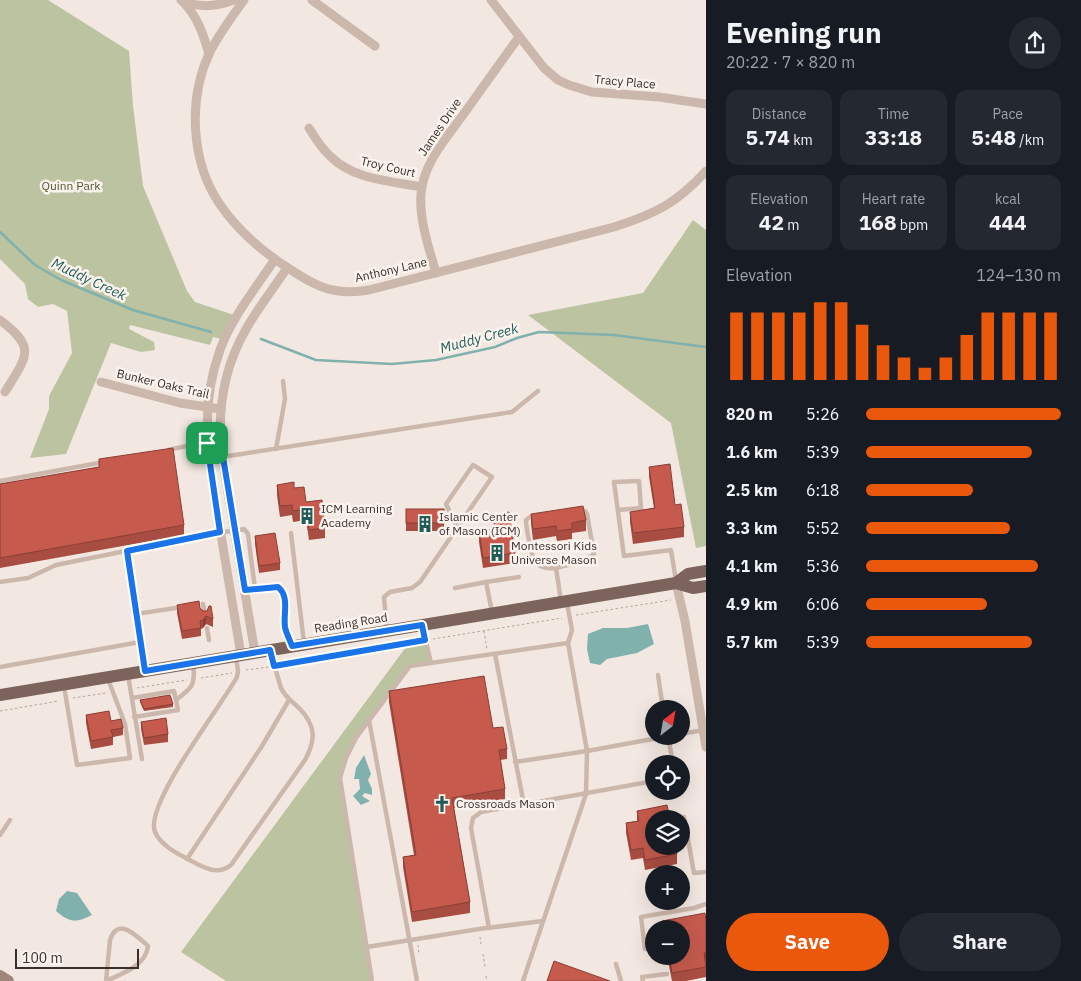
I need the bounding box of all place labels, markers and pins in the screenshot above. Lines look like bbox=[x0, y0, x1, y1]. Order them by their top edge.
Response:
pin bbox=[186, 422, 228, 464]
place label: ICM Learning Academy bbox=[321, 501, 393, 530]
building icon: ICM Learning Academy bbox=[297, 506, 317, 526]
place label: Islamic Center of Mason (ICM) bbox=[439, 509, 521, 538]
building icon: Islamic Center of Mason (ICM) bbox=[415, 514, 435, 534]
place label: Montessori Kids Universe Mason bbox=[511, 538, 597, 567]
building icon: Montessori Kids Universe Mason bbox=[487, 543, 507, 563]
church icon: Crossroads Mason bbox=[432, 794, 452, 814]
place label: Crossroads Mason bbox=[456, 796, 555, 811]

